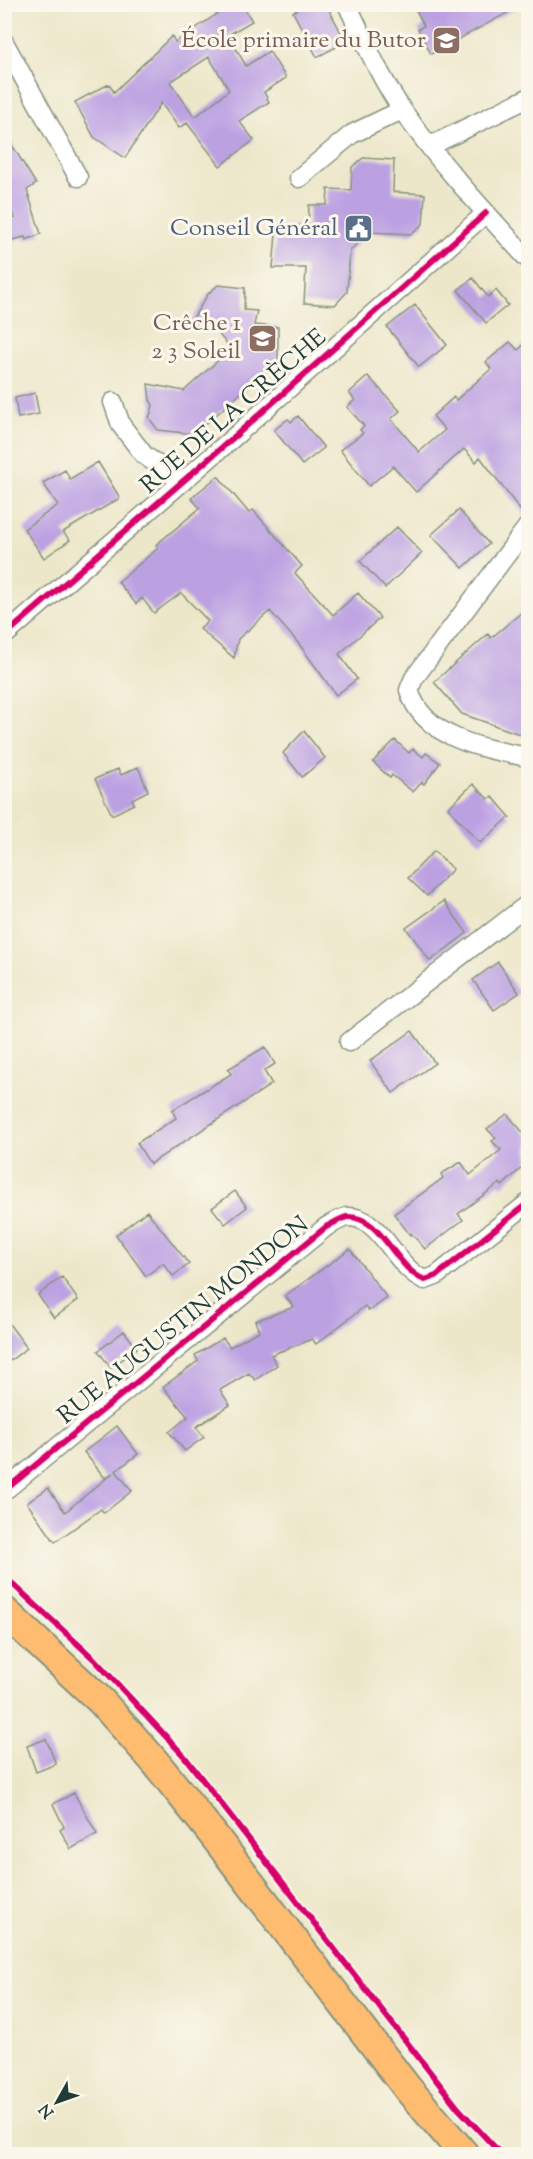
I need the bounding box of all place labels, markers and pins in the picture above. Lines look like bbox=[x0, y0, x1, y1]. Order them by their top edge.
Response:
place label: École primaire du Butor bbox=[181, 24, 426, 58]
school or university icon: École primaire du Butor bbox=[431, 25, 463, 57]
place label: Conseil Général bbox=[170, 212, 338, 246]
public building icon: Conseil Général bbox=[343, 213, 375, 245]
place label: Crêche 1 2 3 Soleil bbox=[151, 307, 241, 369]
school or university icon: Crêche 1 2 3 Soleil bbox=[246, 322, 278, 354]

